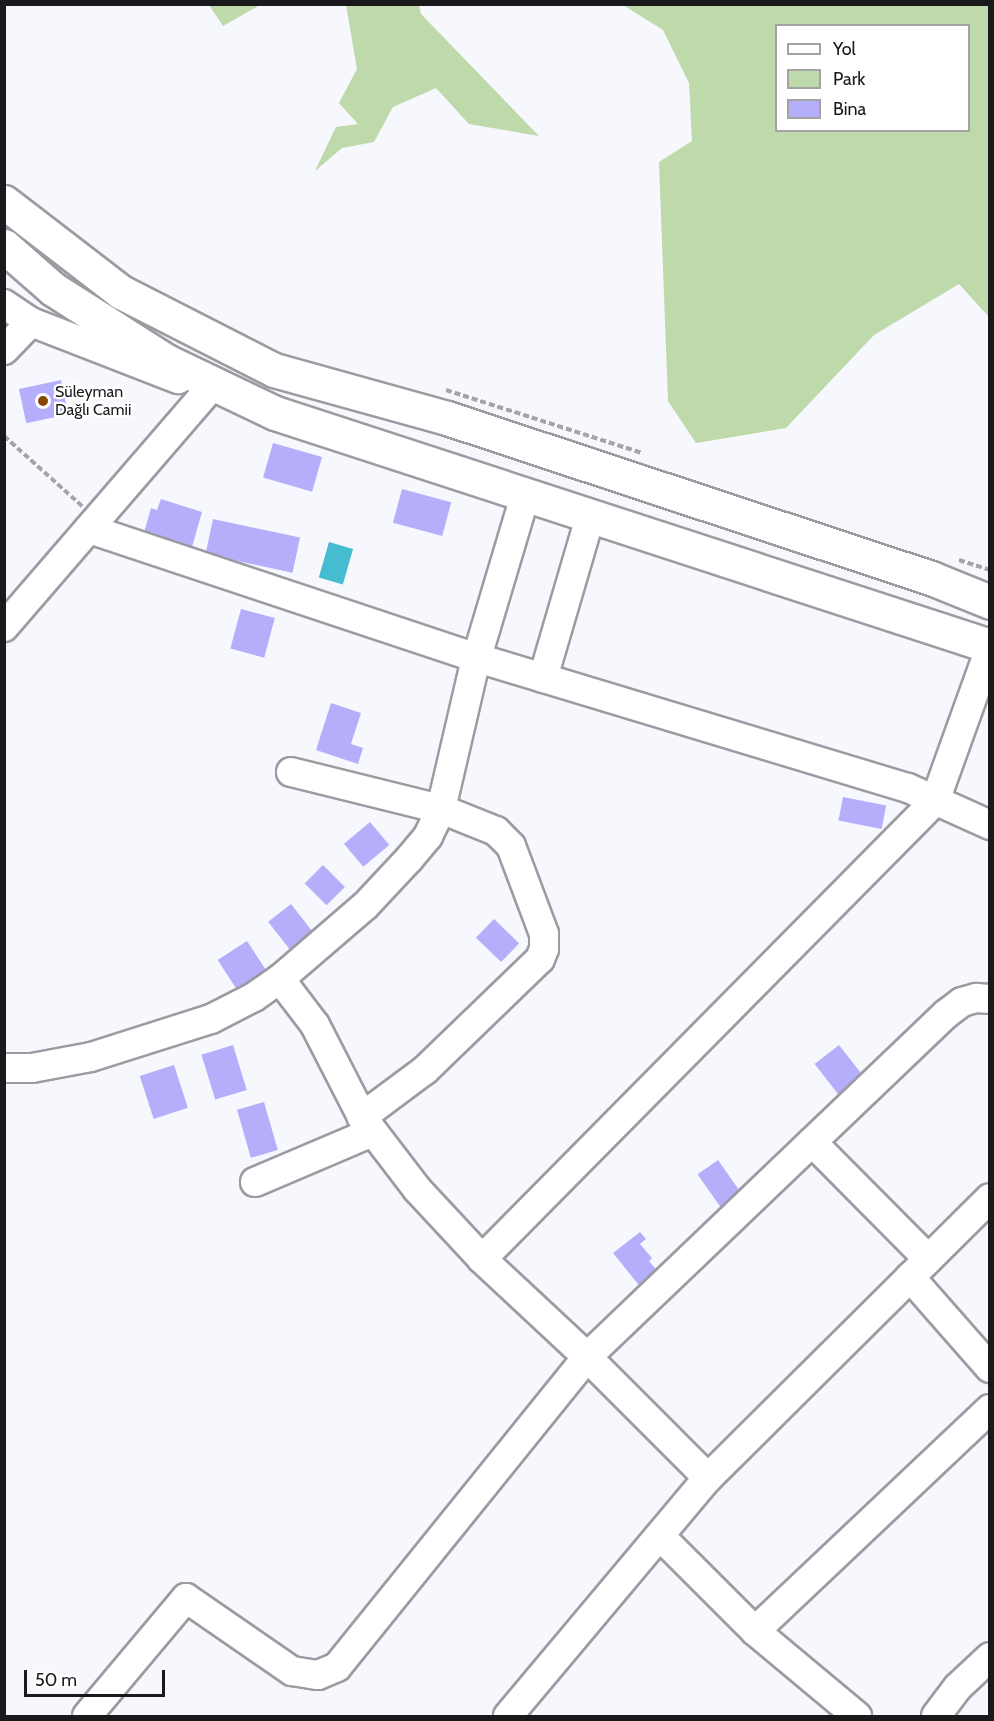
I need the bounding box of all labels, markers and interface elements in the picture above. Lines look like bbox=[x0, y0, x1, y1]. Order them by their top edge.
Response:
legend bbox=[775, 24, 970, 132]
text: Yol bbox=[833, 38, 856, 60]
text: Park bbox=[833, 68, 865, 90]
text: Bina bbox=[833, 98, 866, 120]
place label: Süleyman Dağlı Camii bbox=[55, 382, 131, 420]
marker: Süleyman Dağlı Camii bbox=[36, 394, 50, 408]
scale bar bbox=[27, 1658, 168, 1696]
text: 50 m bbox=[35, 1669, 77, 1691]

